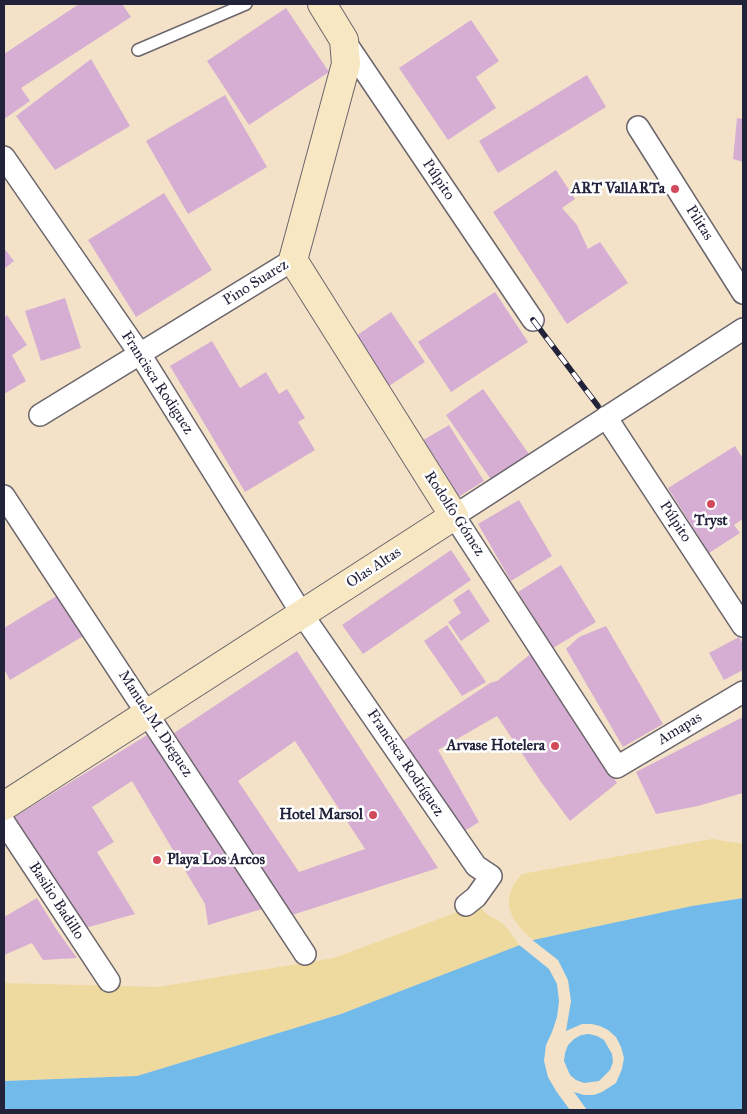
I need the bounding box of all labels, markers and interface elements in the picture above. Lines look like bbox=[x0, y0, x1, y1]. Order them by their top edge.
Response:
street label: Púlpito bbox=[418, 156, 458, 204]
place label: ART VallARTa bbox=[571, 180, 665, 198]
marker: ART VallARTa bbox=[669, 183, 681, 195]
street label: Pilitas bbox=[681, 202, 717, 244]
street label: Pino Suarez bbox=[220, 256, 292, 310]
street label: Francisca Rodiguez bbox=[117, 328, 197, 438]
street label: Rodolfo Gómez bbox=[420, 468, 488, 560]
street label: Púlpito bbox=[655, 498, 695, 546]
marker: Tryst bbox=[705, 498, 717, 510]
place label: Tryst bbox=[694, 512, 728, 530]
street label: Olas Altas bbox=[343, 544, 405, 592]
street label: Manuel M. Dieguez bbox=[114, 667, 196, 781]
street label: Francisca Rodríguez bbox=[363, 706, 447, 820]
street label: Amapas bbox=[655, 709, 705, 749]
place label: Arvase Hotelera bbox=[446, 737, 545, 755]
marker: Arvase Hotelera bbox=[549, 740, 561, 752]
place label: Hotel Marsol bbox=[279, 806, 363, 824]
marker: Hotel Marsol bbox=[367, 809, 379, 821]
place label: Playa Los Arcos bbox=[167, 851, 265, 869]
marker: Playa Los Arcos bbox=[151, 854, 163, 866]
street label: Basilio Badillo bbox=[24, 859, 88, 943]

